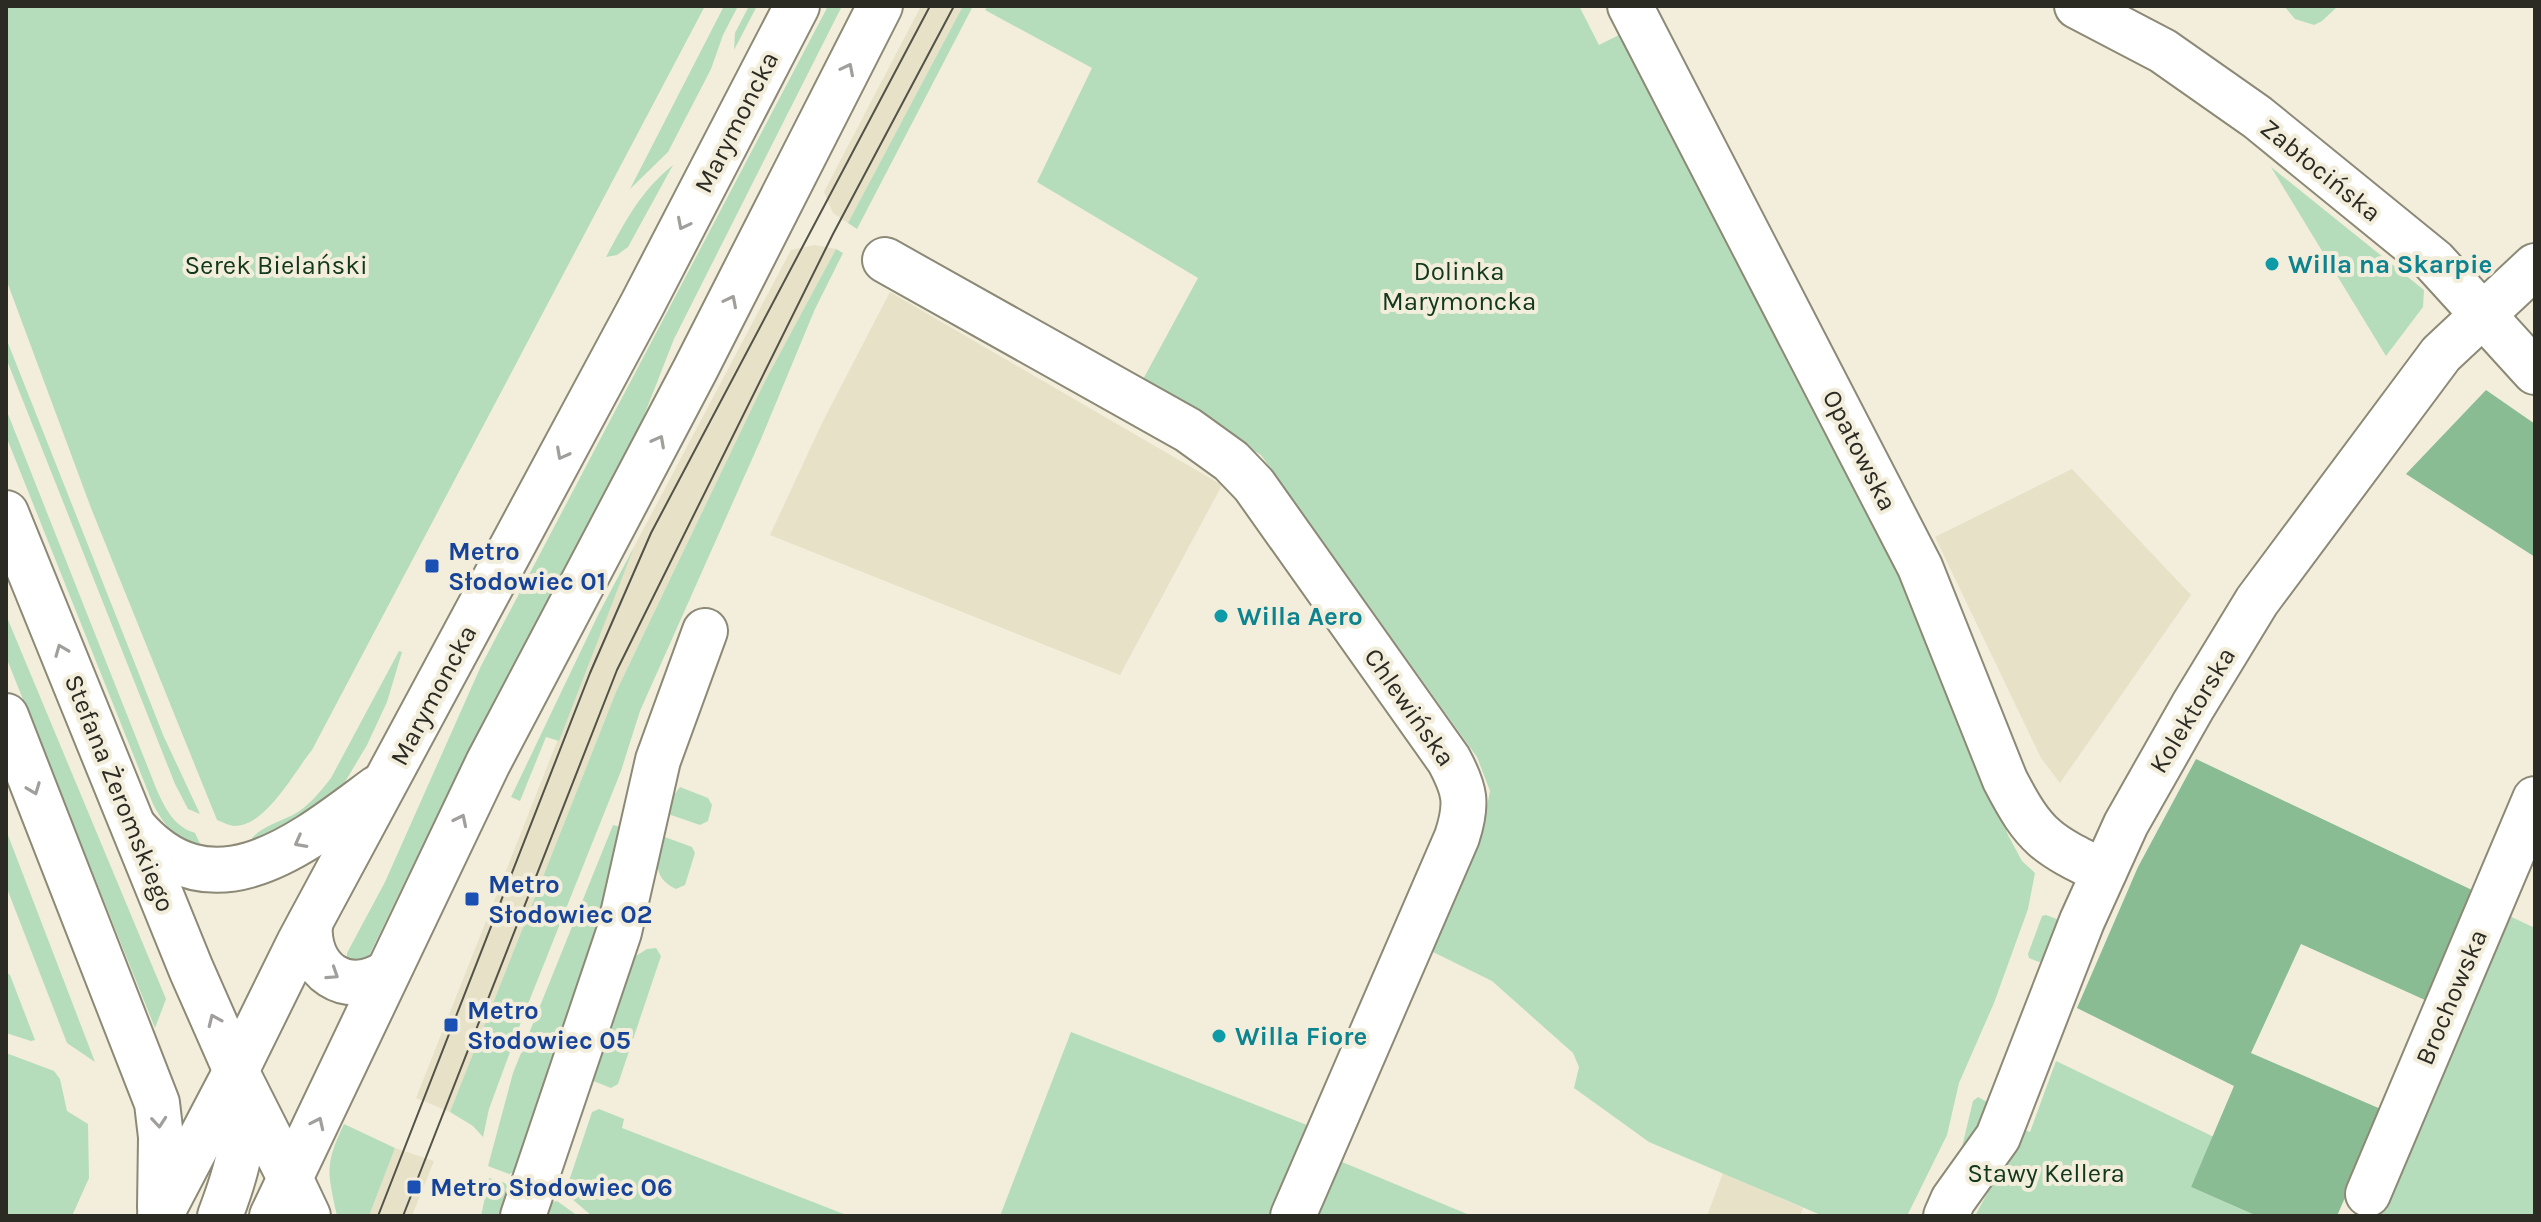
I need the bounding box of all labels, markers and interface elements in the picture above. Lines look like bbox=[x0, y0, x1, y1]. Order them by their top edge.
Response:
street label: Marymoncka bbox=[688, 46, 785, 198]
one-way arrow bbox=[838, 62, 854, 77]
street label: Zabłocińska bbox=[2254, 112, 2387, 228]
one-way arrow bbox=[678, 216, 693, 231]
place label: Willa na Skarpie bbox=[2288, 249, 2492, 280]
park label: Serek Bielański bbox=[184, 250, 368, 281]
marker: Willa na Skarpie bbox=[2263, 255, 2281, 273]
park label: Dolinka Marymoncka bbox=[1382, 256, 1536, 317]
one-way arrow bbox=[721, 294, 736, 309]
street label: Opatowska bbox=[1816, 384, 1903, 516]
one-way arrow bbox=[649, 434, 664, 449]
one-way arrow bbox=[556, 446, 572, 460]
place label: Metro Słodowiec 01 bbox=[448, 536, 606, 597]
marker: Metro Słodowiec 01 bbox=[423, 557, 441, 575]
place label: Willa Aero bbox=[1237, 601, 1363, 632]
marker: Willa Aero bbox=[1212, 607, 1230, 625]
street label: Marymoncka bbox=[384, 620, 483, 771]
street label: Chlewińska bbox=[1358, 642, 1462, 772]
street label: Kolektorska bbox=[2143, 642, 2242, 779]
one-way arrow bbox=[55, 643, 71, 658]
street label: Stefana Żeromskiego bbox=[58, 670, 181, 916]
one-way arrow bbox=[25, 781, 41, 795]
one-way arrow bbox=[451, 814, 467, 828]
one-way arrow bbox=[294, 833, 308, 848]
place label: Metro Słodowiec 02 bbox=[488, 869, 652, 930]
marker: Metro Słodowiec 02 bbox=[463, 890, 481, 908]
street label: Brochowska bbox=[2409, 925, 2494, 1070]
one-way arrow bbox=[324, 964, 338, 979]
place label: Metro Słodowiec 05 bbox=[467, 995, 631, 1056]
one-way arrow bbox=[207, 1014, 223, 1028]
marker: Metro Słodowiec 05 bbox=[442, 1016, 460, 1034]
place label: Willa Fiore bbox=[1235, 1021, 1367, 1052]
marker: Willa Fiore bbox=[1210, 1027, 1228, 1045]
one-way arrow bbox=[151, 1116, 168, 1129]
one-way arrow bbox=[308, 1116, 324, 1131]
park label: Stawy Kellera bbox=[1967, 1158, 2125, 1189]
place label: Metro Słodowiec 06 bbox=[430, 1172, 673, 1203]
marker: Metro Słodowiec 06 bbox=[405, 1178, 423, 1196]

